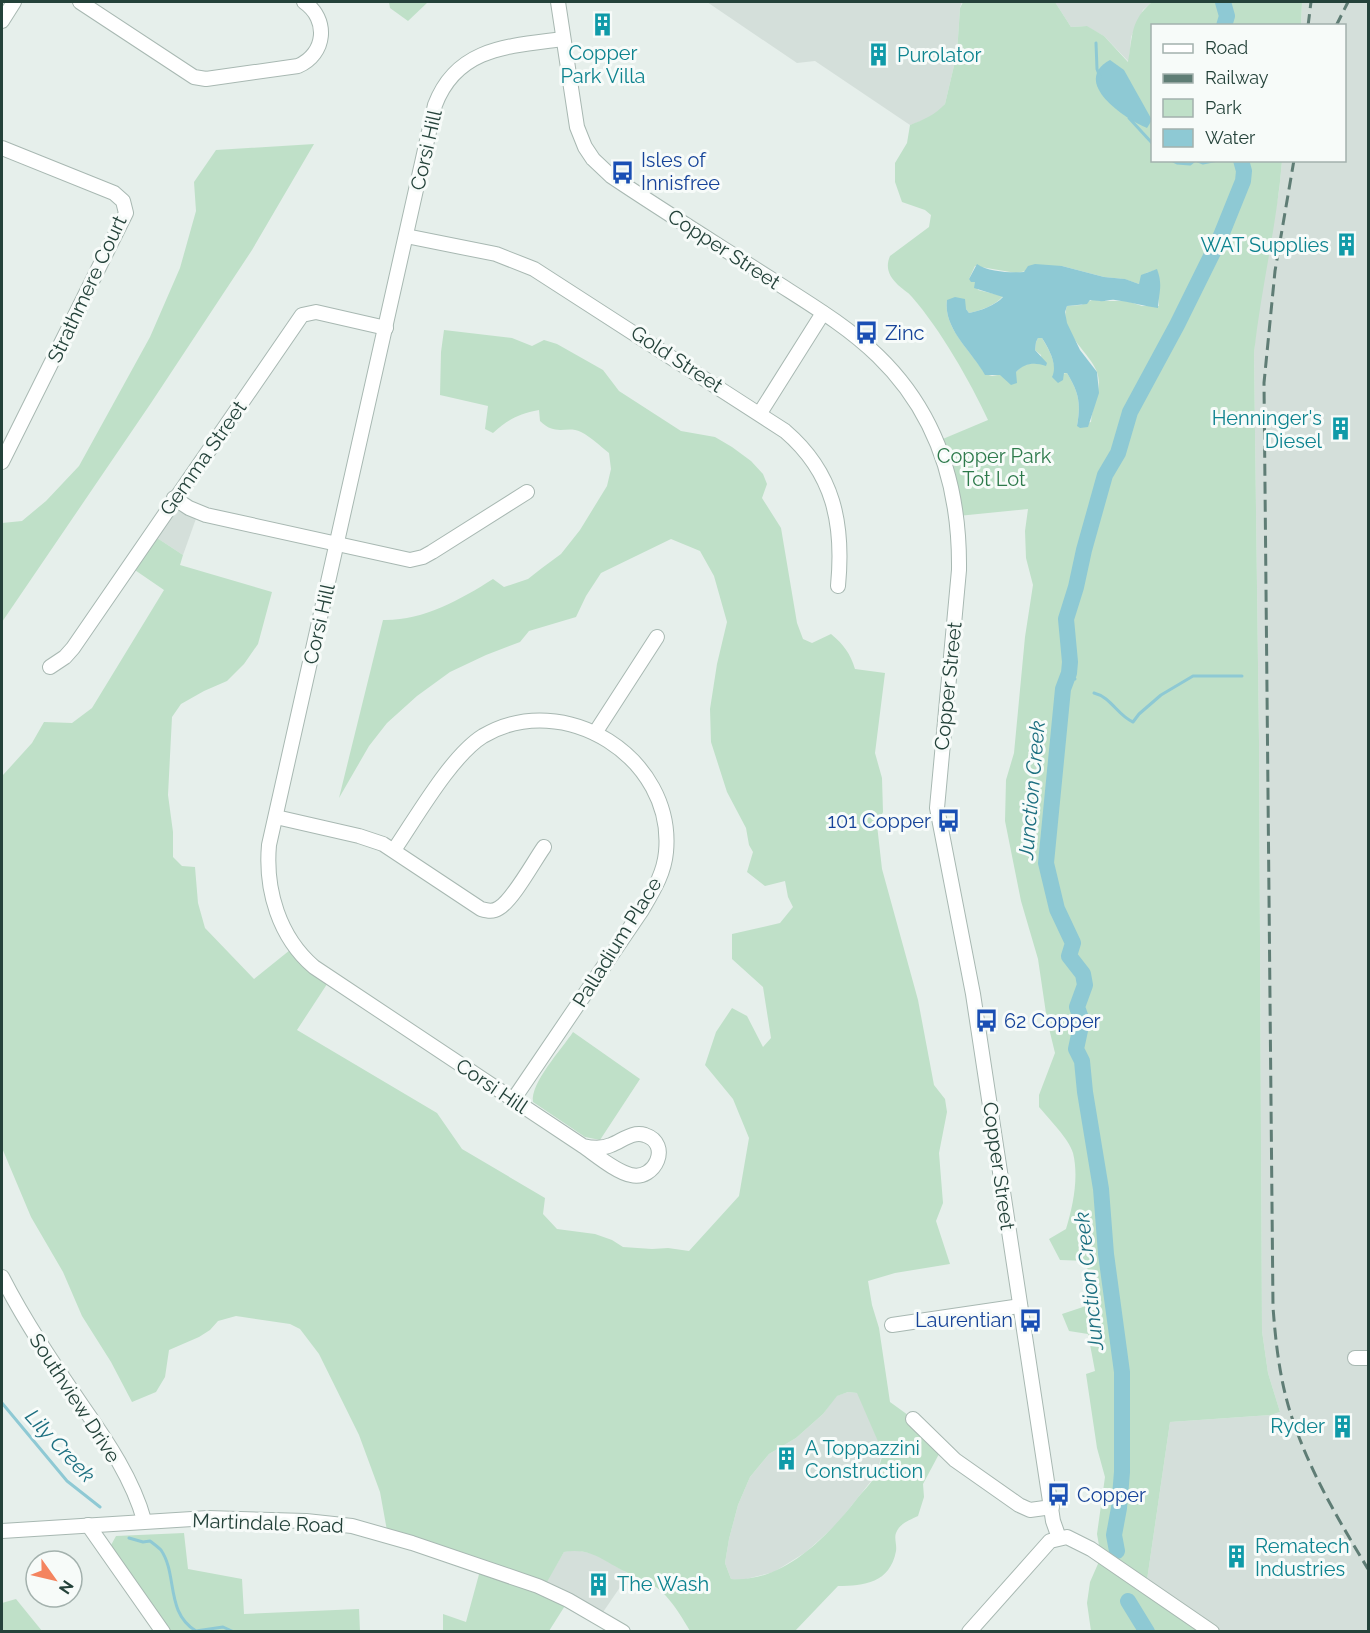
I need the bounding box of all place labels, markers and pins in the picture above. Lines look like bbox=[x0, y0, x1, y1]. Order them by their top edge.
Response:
building icon: Copper Park Villa bbox=[590, 12, 616, 38]
place label: Copper Park Villa bbox=[561, 41, 646, 88]
building icon: Purolator bbox=[866, 42, 892, 68]
place label: Purolator bbox=[897, 43, 982, 67]
place label: Isles of Innisfree bbox=[641, 148, 720, 195]
bus stop icon: Isles of Innisfree bbox=[610, 159, 636, 185]
building icon: WAT Supplies bbox=[1334, 232, 1360, 258]
place label: WAT Supplies bbox=[1200, 233, 1329, 257]
bus stop icon: Zinc bbox=[854, 320, 880, 346]
place label: Zinc bbox=[885, 321, 925, 345]
place label: Henninger's Diesel bbox=[1212, 406, 1323, 453]
building icon: Henninger's Diesel bbox=[1327, 416, 1353, 442]
bus stop icon: 101 Copper bbox=[936, 808, 962, 834]
place label: 101 Copper bbox=[827, 809, 931, 833]
bus stop icon: 62 Copper bbox=[973, 1008, 999, 1034]
place label: 62 Copper bbox=[1004, 1009, 1101, 1033]
bus stop icon: Laurentian bbox=[1018, 1307, 1044, 1333]
place label: Laurentian bbox=[915, 1308, 1013, 1332]
building icon: Ryder bbox=[1330, 1413, 1356, 1439]
place label: Ryder bbox=[1270, 1414, 1325, 1438]
place label: A Toppazzini Construction bbox=[805, 1436, 923, 1483]
building icon: A Toppazzini Construction bbox=[774, 1446, 800, 1472]
bus stop icon: Copper bbox=[1046, 1482, 1072, 1508]
place label: Copper bbox=[1077, 1483, 1146, 1507]
place label: Rematech Industries bbox=[1255, 1534, 1350, 1581]
building icon: Rematech Industries bbox=[1224, 1544, 1250, 1570]
building icon: The Wash bbox=[586, 1571, 612, 1597]
place label: The Wash bbox=[617, 1572, 709, 1596]

